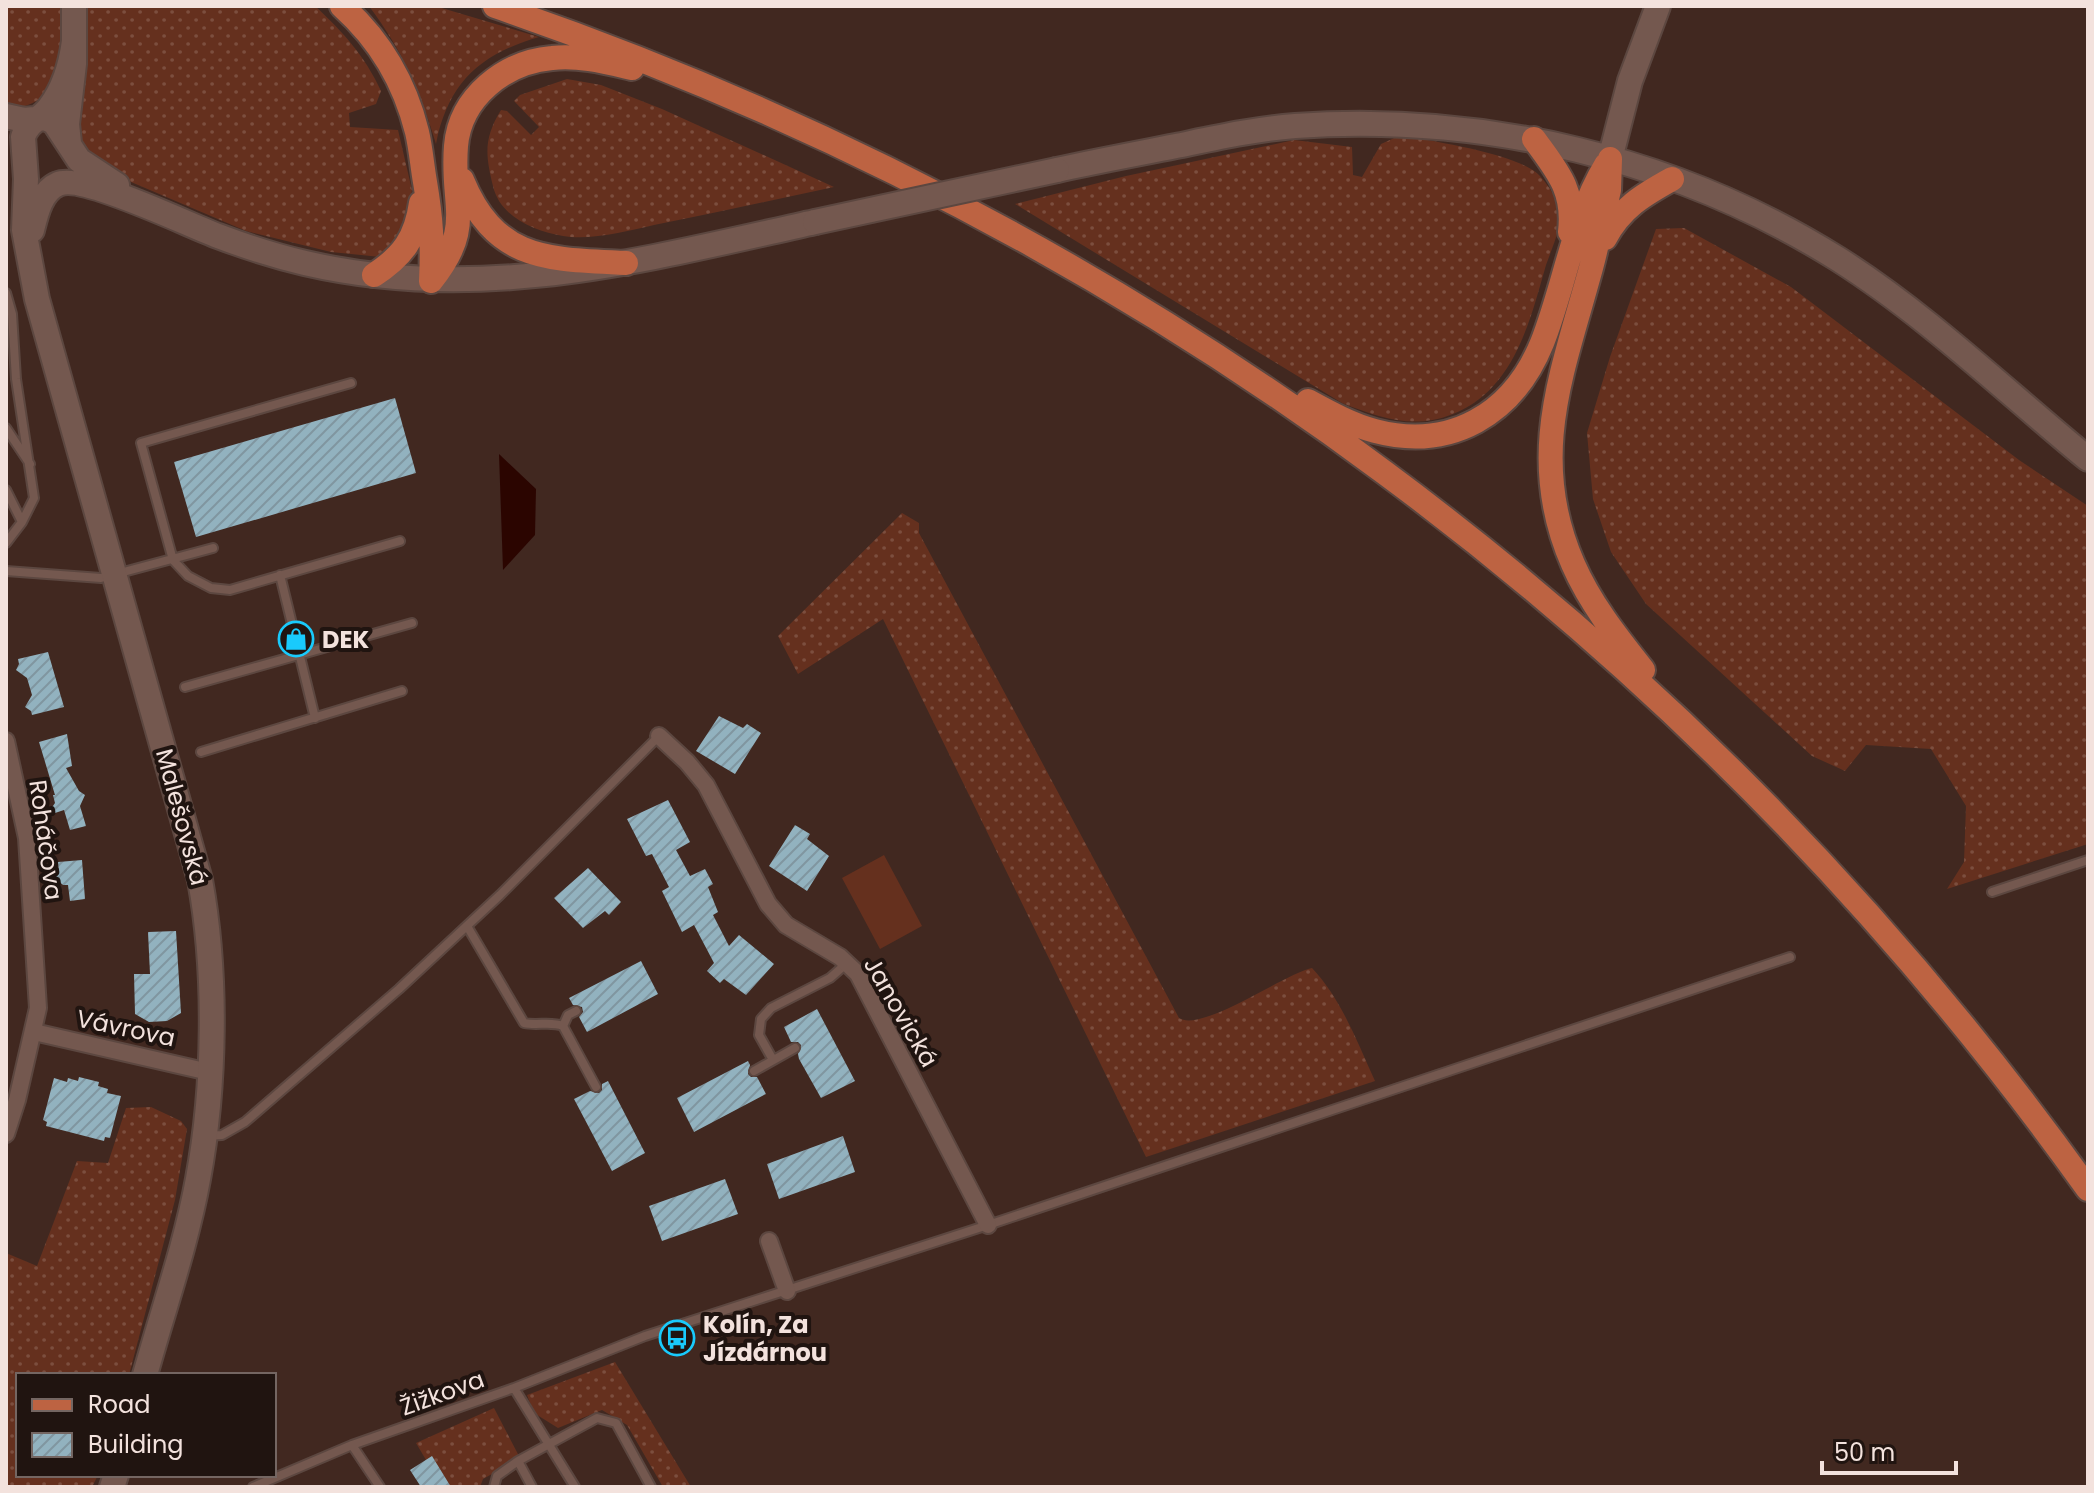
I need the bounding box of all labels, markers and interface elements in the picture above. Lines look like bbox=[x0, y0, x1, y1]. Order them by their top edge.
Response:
shop icon: DEK bbox=[277, 620, 315, 658]
place label: DEK bbox=[322, 623, 369, 656]
street label: Malešovská bbox=[148, 745, 216, 889]
street label: Roháčova bbox=[21, 778, 71, 902]
street label: Janovická bbox=[856, 951, 946, 1073]
street label: Vávrova bbox=[74, 1001, 178, 1055]
place label: Kolín, Za Jízdárnou bbox=[703, 1308, 827, 1369]
bus stop icon: Kolín, Za Jízdárnou bbox=[658, 1319, 696, 1357]
street label: Žižkova bbox=[395, 1363, 489, 1423]
legend bbox=[16, 1373, 276, 1477]
text: Road bbox=[88, 1388, 150, 1421]
scale bar bbox=[1822, 1425, 1956, 1475]
text: Building bbox=[88, 1428, 184, 1461]
text: 50 m bbox=[1834, 1436, 1895, 1469]

